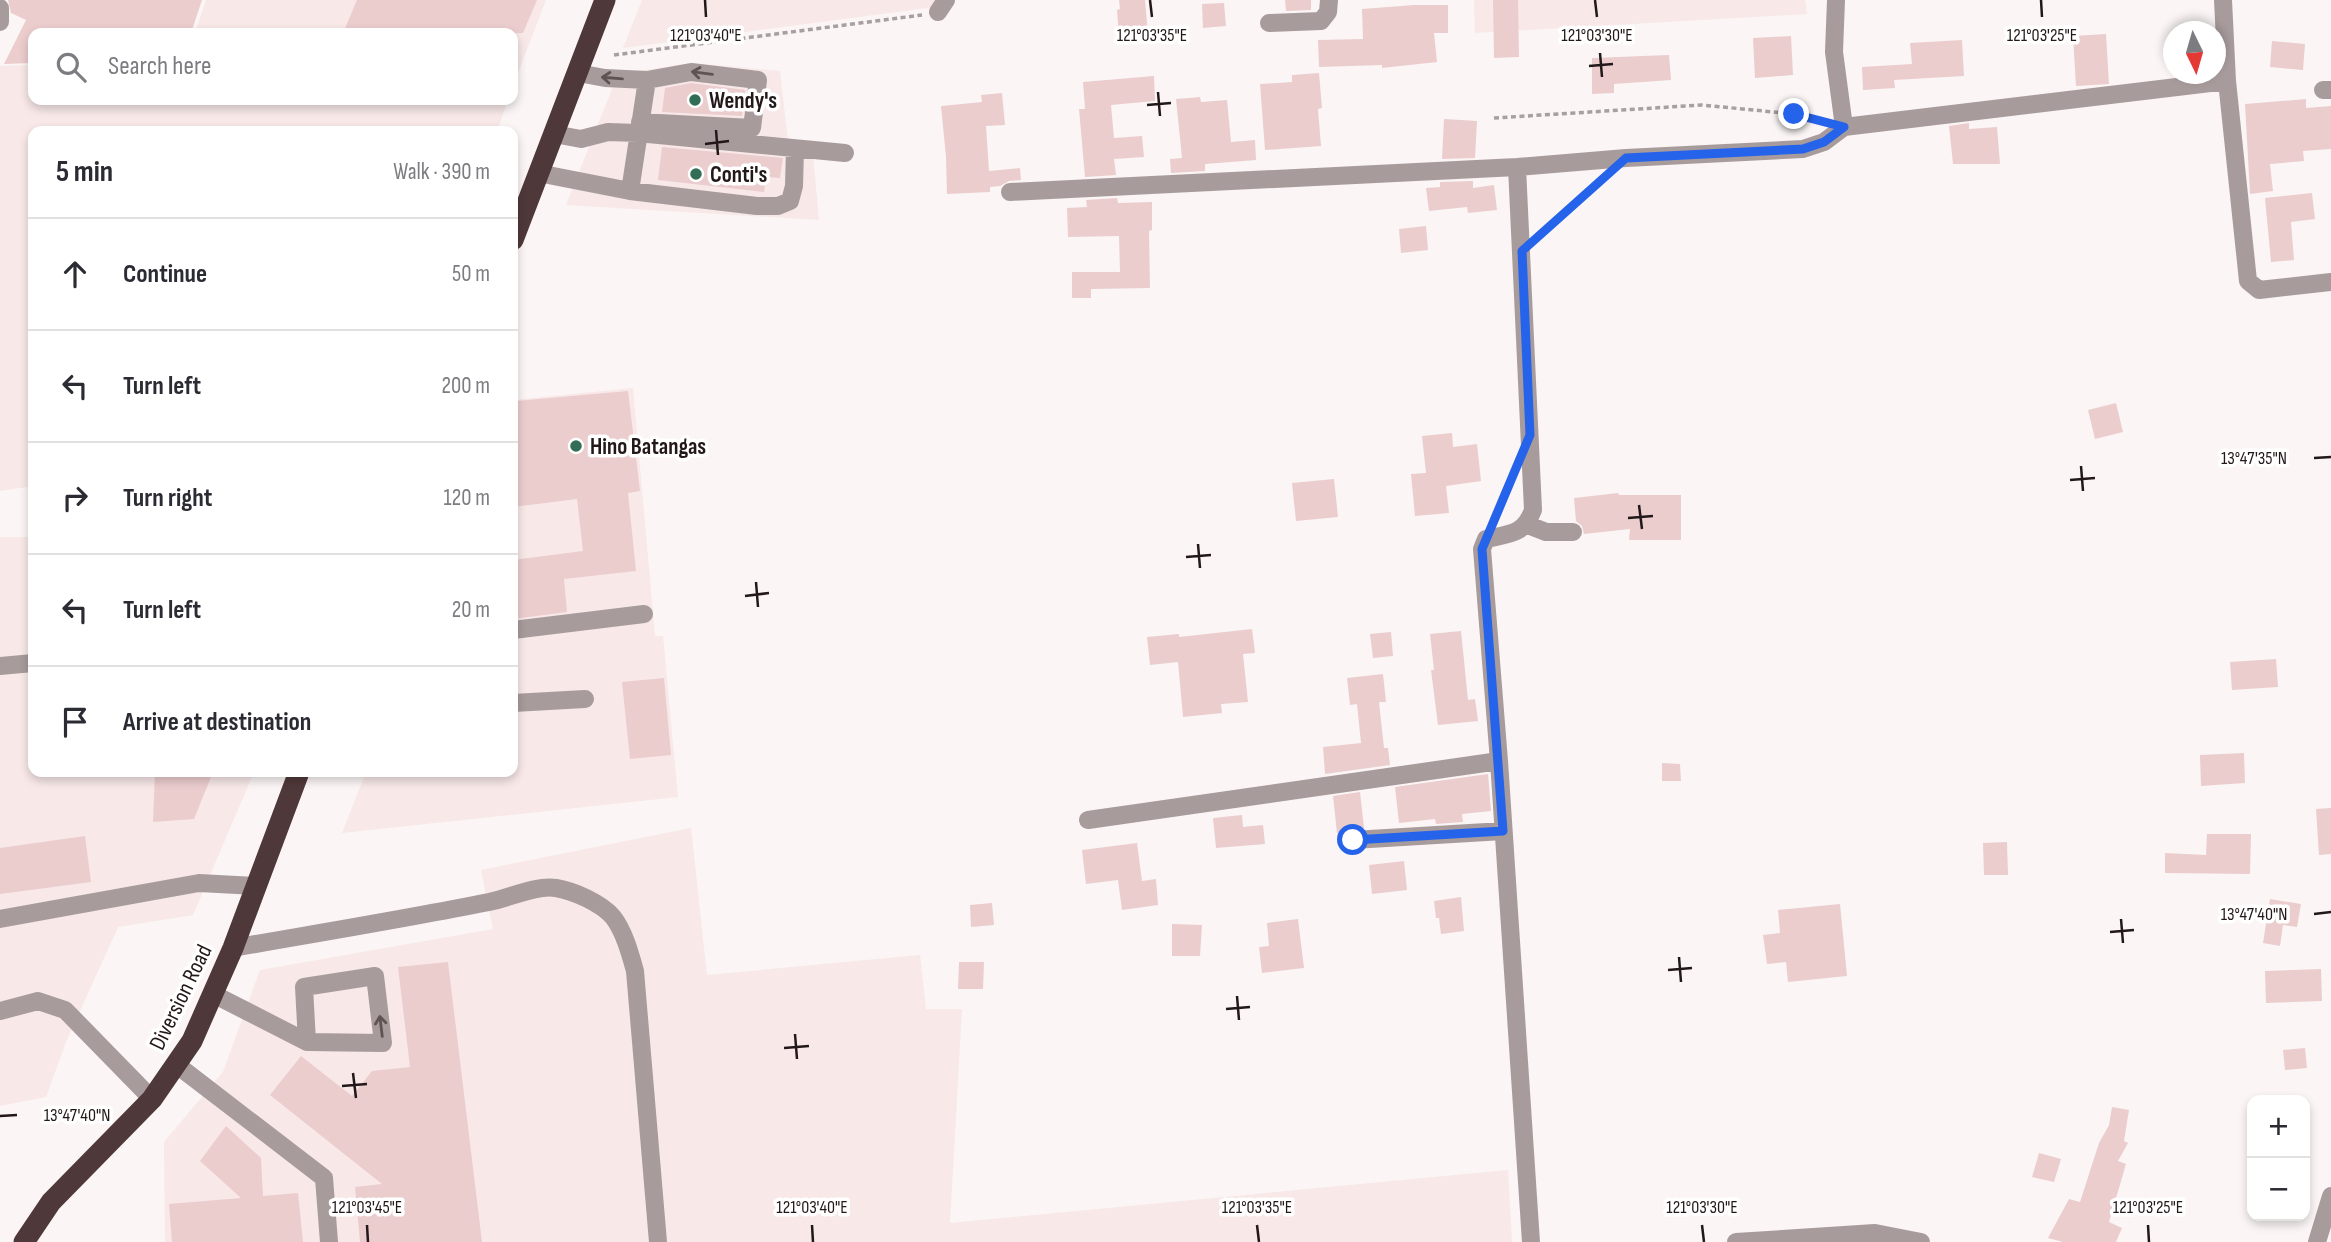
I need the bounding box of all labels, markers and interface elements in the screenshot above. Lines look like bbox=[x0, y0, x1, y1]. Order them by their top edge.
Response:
north arrow bbox=[2163, 21, 2226, 84]
text: 121°03'40"E bbox=[670, 25, 742, 46]
text: 121°03'35"E bbox=[1117, 25, 1187, 46]
text: 121°03'30"E bbox=[1561, 25, 1633, 46]
text: 121°03'25"E bbox=[2007, 25, 2077, 46]
search box bbox=[28, 28, 518, 105]
icon: search bbox=[52, 48, 90, 86]
text: Search here bbox=[108, 51, 211, 82]
one-way arrow bbox=[691, 67, 714, 80]
one-way arrow bbox=[601, 71, 624, 84]
place label: Wendy's bbox=[709, 87, 777, 115]
marker: Wendy's bbox=[687, 92, 703, 108]
route end bbox=[1778, 98, 1809, 129]
text: 5 min bbox=[56, 154, 113, 190]
text: Walk · 390 m bbox=[393, 158, 490, 186]
place label: Conti's bbox=[710, 161, 767, 189]
marker: Conti's bbox=[688, 166, 704, 182]
icon: ahead bbox=[56, 255, 94, 293]
text: Continue bbox=[123, 259, 207, 290]
text: 50 m bbox=[452, 260, 490, 288]
icon: left bbox=[56, 367, 94, 405]
text: Turn left bbox=[123, 371, 201, 402]
text: 200 m bbox=[442, 372, 490, 400]
place label: Hino Batangas bbox=[590, 433, 706, 461]
marker: Hino Batangas bbox=[568, 438, 584, 454]
text: 13°47'35"N bbox=[2221, 448, 2287, 469]
icon: right bbox=[56, 479, 94, 517]
text: Turn right bbox=[123, 483, 212, 514]
text: 120 m bbox=[444, 484, 490, 512]
icon: left bbox=[56, 591, 94, 629]
text: Turn left bbox=[123, 595, 201, 626]
text: 20 m bbox=[452, 596, 490, 624]
icon: arrive bbox=[56, 703, 94, 741]
text: Arrive at destination bbox=[123, 707, 311, 738]
route start bbox=[1337, 824, 1368, 855]
text: 13°47'40"N bbox=[2221, 904, 2287, 925]
street label: Diversion Road bbox=[143, 940, 218, 1055]
one-way arrow bbox=[374, 1015, 387, 1038]
map controls bbox=[2247, 1095, 2310, 1221]
button: + bbox=[2247, 1095, 2310, 1158]
text: 13°47'40"N bbox=[44, 1105, 110, 1126]
button: − bbox=[2247, 1158, 2310, 1221]
text: 121°03'45"E bbox=[332, 1197, 402, 1218]
text: 121°03'40"E bbox=[776, 1197, 848, 1218]
text: 121°03'35"E bbox=[1222, 1197, 1292, 1218]
text: 121°03'30"E bbox=[1666, 1197, 1738, 1218]
text: 121°03'25"E bbox=[2113, 1197, 2183, 1218]

